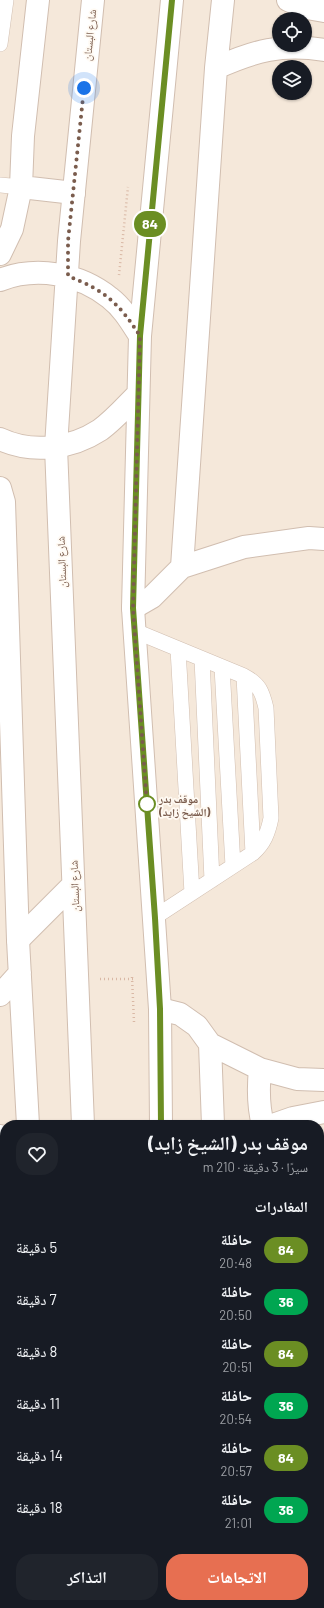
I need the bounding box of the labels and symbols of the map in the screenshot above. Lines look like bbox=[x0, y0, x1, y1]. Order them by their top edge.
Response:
street label: شارع البستان bbox=[80, 9, 99, 62]
your location bbox=[74, 78, 94, 98]
line badge: 84 bbox=[132, 211, 168, 237]
street label: شارع البستان bbox=[54, 536, 69, 588]
place label: موقف بدر (الشيخ زايد) bbox=[158, 792, 211, 820]
marker: موقف بدر (الشيخ زايد) bbox=[138, 795, 156, 813]
street label: شارع البستان bbox=[67, 860, 82, 912]

